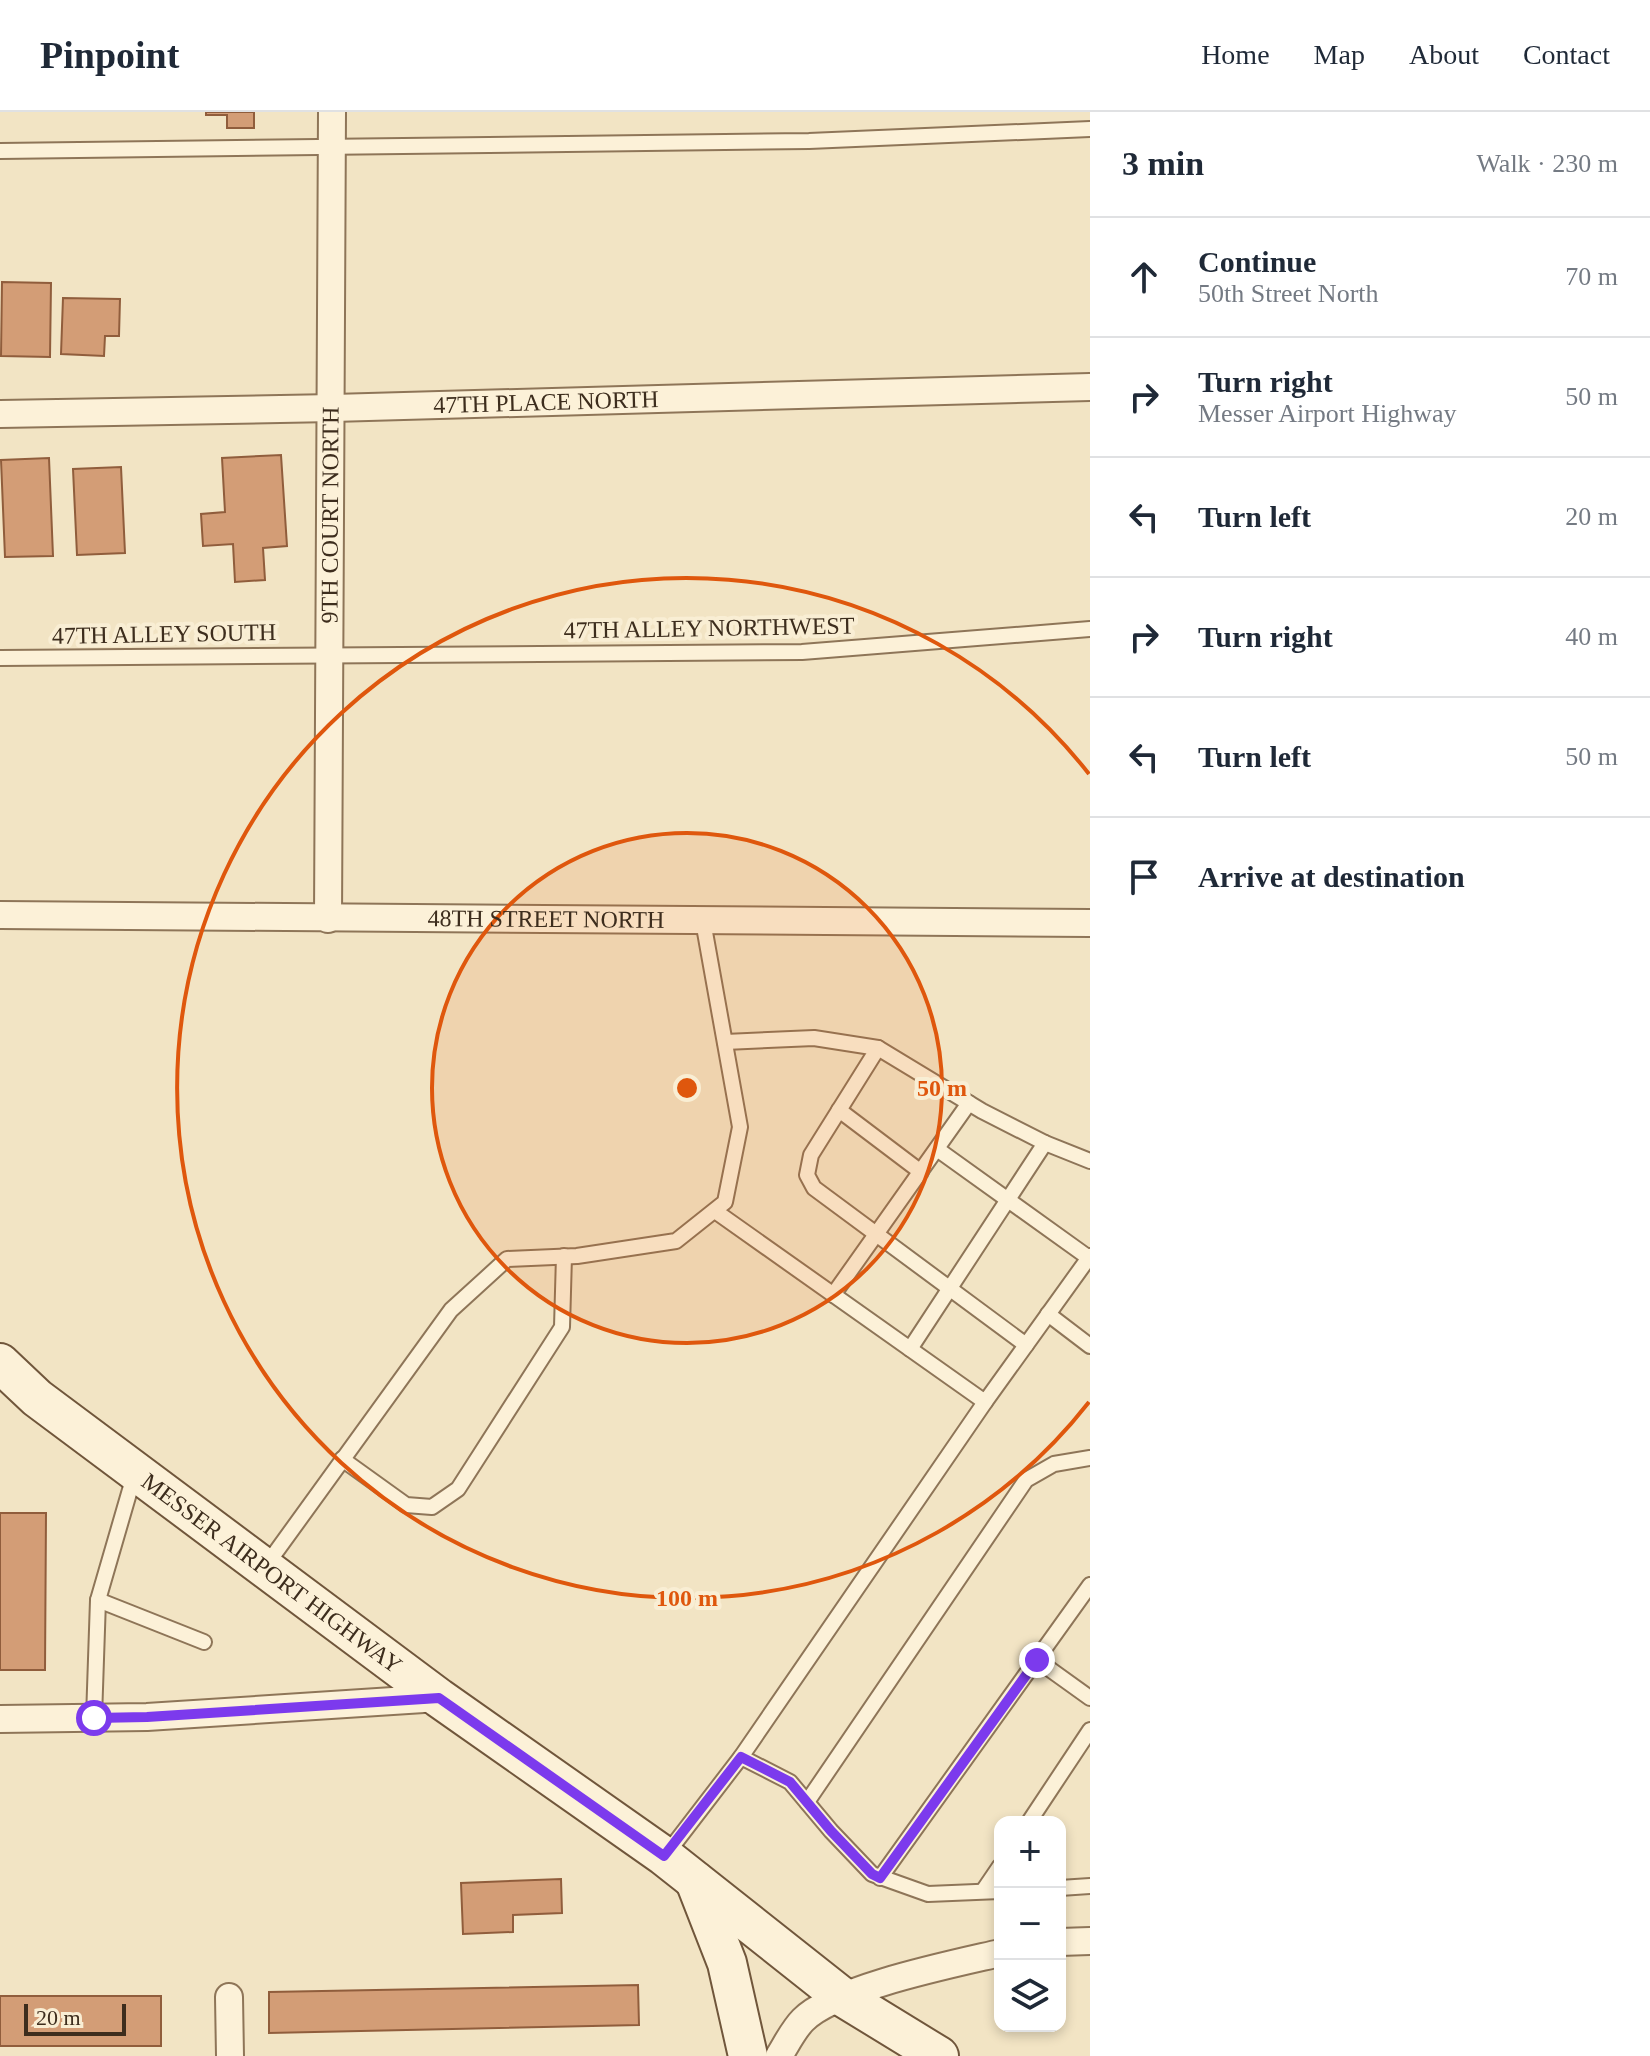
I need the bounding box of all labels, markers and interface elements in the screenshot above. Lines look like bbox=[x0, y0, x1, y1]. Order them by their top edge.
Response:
text: Pinpoint bbox=[40, 34, 179, 76]
text: Home bbox=[1201, 39, 1270, 70]
text: Map bbox=[1314, 39, 1365, 70]
text: About bbox=[1409, 39, 1479, 70]
text: Contact bbox=[1523, 39, 1610, 70]
text: 3 min bbox=[1122, 145, 1204, 182]
text: Walk · 230 m bbox=[1476, 149, 1618, 178]
text: Continue bbox=[1198, 245, 1316, 278]
icon: ahead bbox=[1122, 255, 1166, 299]
text: 70 m bbox=[1565, 262, 1618, 291]
text: 50th Street North bbox=[1198, 279, 1379, 308]
text: Turn right bbox=[1198, 365, 1333, 398]
icon: right bbox=[1122, 375, 1166, 419]
text: 50 m bbox=[1565, 382, 1618, 411]
street label: 47TH PLACE NORTH bbox=[433, 386, 659, 418]
text: Messer Airport Highway bbox=[1198, 399, 1457, 428]
street label: 9TH COURT NORTH bbox=[316, 407, 344, 623]
icon: left bbox=[1122, 495, 1166, 539]
text: Turn left bbox=[1198, 500, 1311, 533]
text: 20 m bbox=[1565, 502, 1618, 531]
street label: 47TH ALLEY NORTHWEST bbox=[563, 612, 855, 644]
icon: right bbox=[1122, 615, 1166, 659]
street label: 47TH ALLEY SOUTH bbox=[52, 619, 276, 649]
text: Turn right bbox=[1198, 620, 1333, 653]
text: 40 m bbox=[1565, 622, 1618, 651]
icon: left bbox=[1122, 735, 1166, 779]
text: Turn left bbox=[1198, 740, 1311, 773]
text: 50 m bbox=[1565, 742, 1618, 771]
icon: arrive bbox=[1122, 855, 1166, 899]
text: Arrive at destination bbox=[1198, 860, 1465, 893]
street label: 48TH STREET NORTH bbox=[427, 905, 665, 933]
centre of rings bbox=[673, 1074, 701, 1102]
text: 50 m bbox=[917, 1075, 967, 1101]
street label: MESSER AIRPORT HIGHWAY bbox=[137, 1468, 407, 1679]
text: 100 m bbox=[656, 1585, 718, 1611]
route end bbox=[1019, 1642, 1055, 1678]
route start bbox=[76, 1700, 112, 1736]
map controls bbox=[994, 1816, 1066, 2032]
button: + bbox=[994, 1816, 1066, 1888]
button: − bbox=[994, 1888, 1066, 1960]
button: layers bbox=[994, 1960, 1066, 2032]
scale bar bbox=[24, 2000, 126, 2036]
text: 20 m bbox=[36, 2005, 81, 2030]

